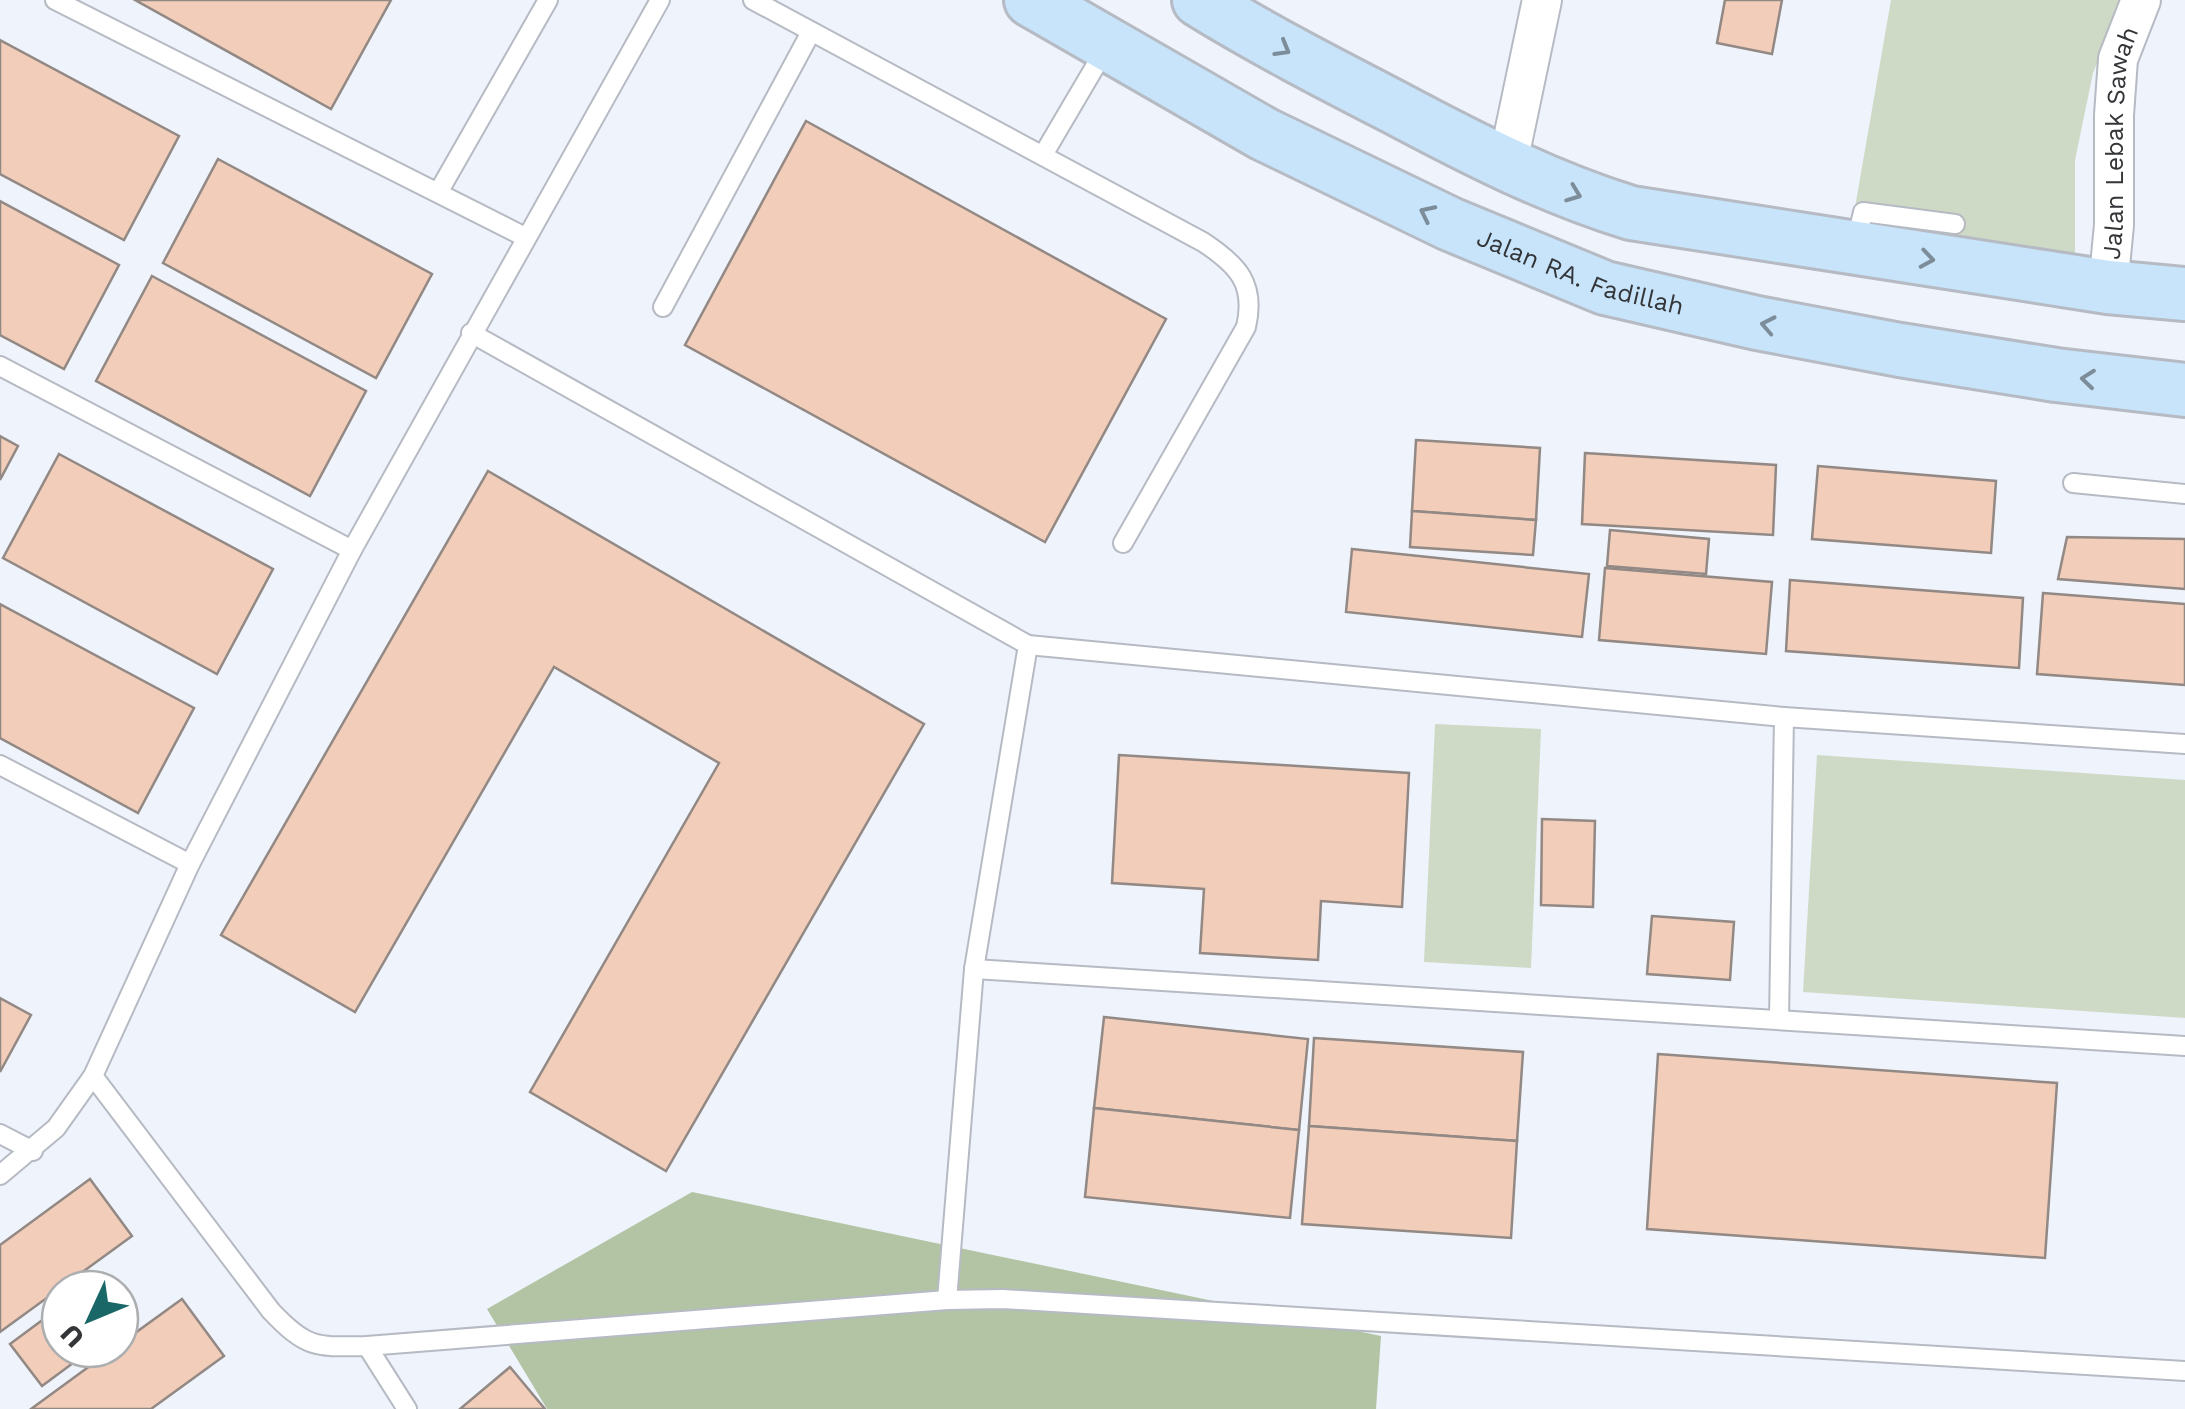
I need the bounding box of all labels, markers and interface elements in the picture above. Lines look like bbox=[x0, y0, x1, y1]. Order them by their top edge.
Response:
street label: Jalan Lebak Sawah bbox=[2097, 22, 2144, 261]
one-way arrow bbox=[1272, 37, 1290, 56]
one-way arrow bbox=[1564, 182, 1582, 202]
one-way arrow bbox=[1419, 205, 1437, 225]
street label: Jalan RA. Fadillah bbox=[1473, 223, 1687, 321]
one-way arrow bbox=[1919, 248, 1936, 269]
one-way arrow bbox=[1760, 315, 1776, 336]
one-way arrow bbox=[2080, 369, 2096, 390]
north arrow bbox=[40, 1269, 140, 1369]
text: U bbox=[54, 1317, 91, 1355]

